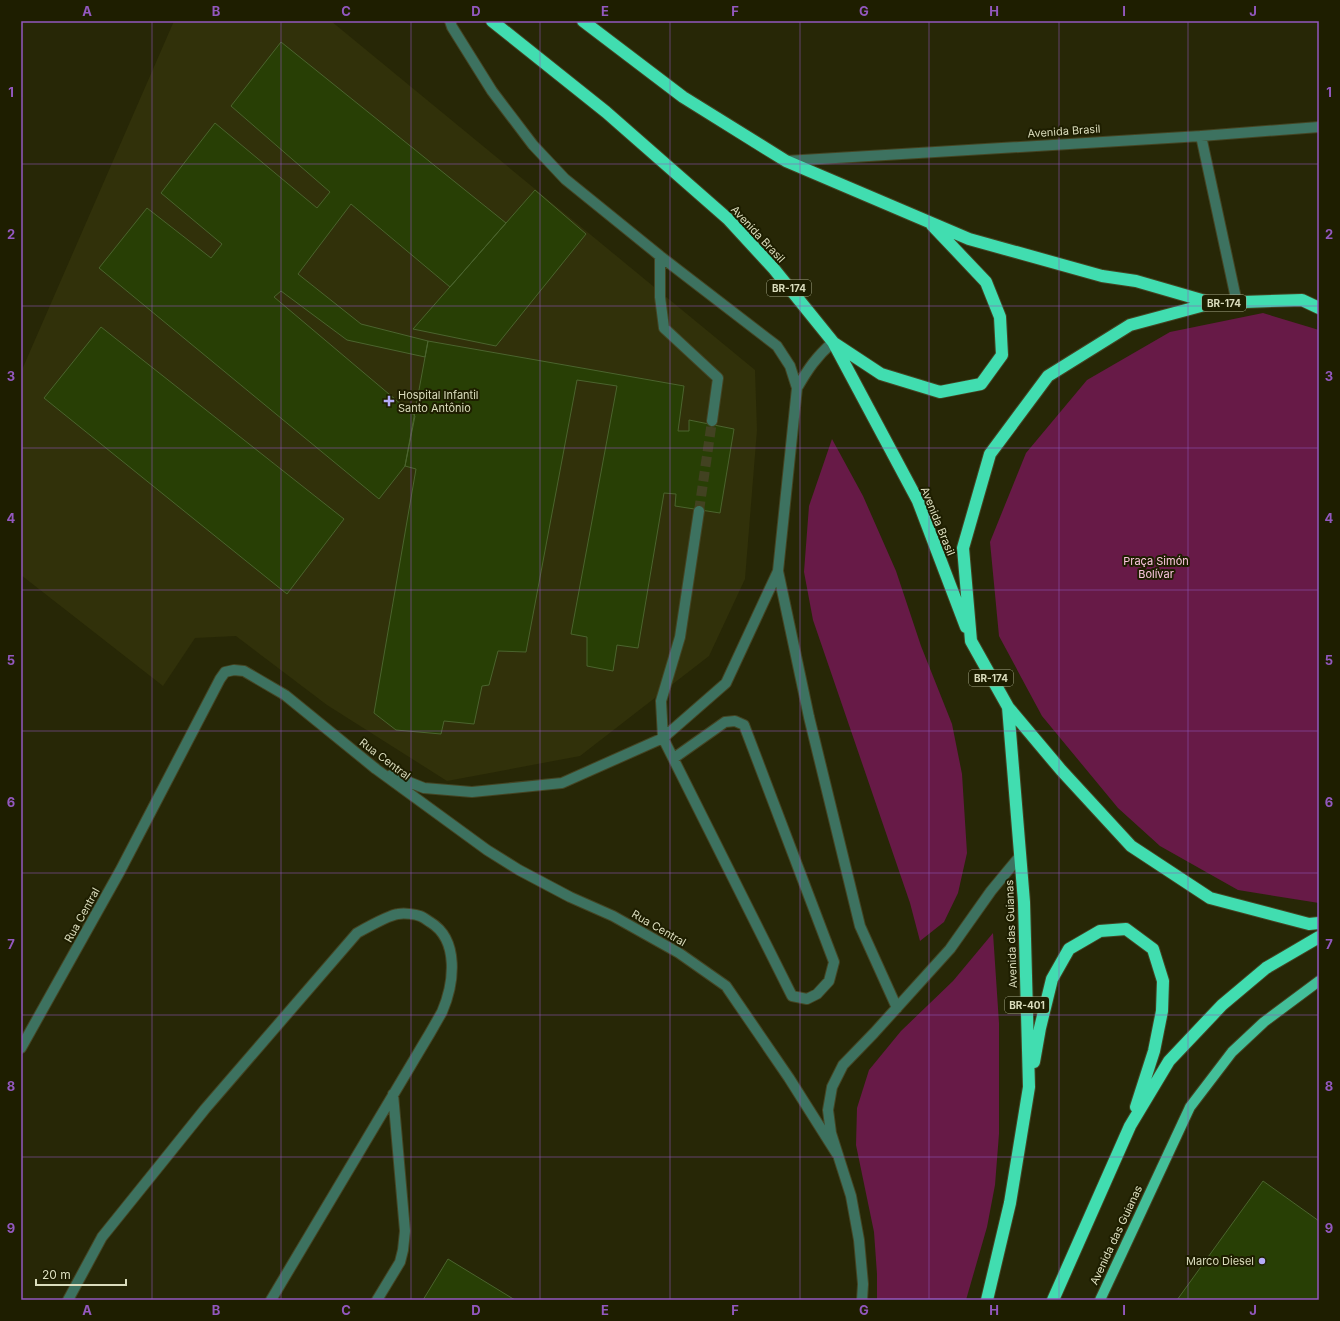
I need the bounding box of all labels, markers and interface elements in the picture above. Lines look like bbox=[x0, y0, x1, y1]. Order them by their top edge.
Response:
text: A bbox=[82, 3, 92, 19]
text: B bbox=[212, 3, 221, 19]
text: C bbox=[341, 3, 351, 19]
text: D bbox=[471, 3, 481, 19]
text: E bbox=[601, 3, 609, 19]
text: F bbox=[731, 3, 739, 19]
text: G bbox=[859, 3, 869, 19]
text: H bbox=[989, 3, 999, 19]
text: I bbox=[1122, 3, 1126, 19]
text: J bbox=[1249, 3, 1257, 19]
text: 1 bbox=[8, 84, 14, 100]
text: 1 bbox=[1326, 84, 1332, 100]
street label: Avenida Brasil bbox=[1027, 121, 1101, 141]
street label: Avenida Brasil bbox=[728, 203, 788, 265]
text: 2 bbox=[7, 226, 15, 242]
text: 2 bbox=[1325, 226, 1333, 242]
road number: BR-174 bbox=[767, 280, 811, 296]
road number: BR-174 bbox=[1202, 295, 1246, 311]
text: 3 bbox=[7, 368, 15, 384]
text: 3 bbox=[1325, 368, 1333, 384]
place label: Hospital Infantil Santo Antônio bbox=[398, 388, 479, 415]
marker: Hospital Infantil Santo Antônio bbox=[383, 395, 395, 407]
street label: Avenida Brasil bbox=[918, 485, 958, 557]
text: 4 bbox=[7, 510, 16, 526]
text: 4 bbox=[1325, 510, 1334, 526]
park label: Praça Simón Bolívar bbox=[1123, 554, 1189, 581]
text: 5 bbox=[7, 652, 15, 668]
text: 5 bbox=[1325, 652, 1333, 668]
road number: BR-174 bbox=[969, 670, 1013, 686]
street label: Rua Central bbox=[357, 735, 413, 783]
text: 6 bbox=[7, 794, 15, 810]
text: 6 bbox=[1325, 794, 1333, 810]
street label: Avenida das Guianas bbox=[1002, 879, 1020, 988]
street label: Rua Central bbox=[61, 885, 103, 945]
street label: Rua Central bbox=[629, 907, 689, 949]
text: 7 bbox=[7, 936, 15, 952]
text: 7 bbox=[1325, 936, 1333, 952]
road number: BR-401 bbox=[1005, 997, 1049, 1013]
text: 8 bbox=[7, 1078, 15, 1094]
text: 8 bbox=[1325, 1078, 1333, 1094]
street label: Avenida das Guianas bbox=[1087, 1183, 1145, 1287]
text: 9 bbox=[7, 1220, 15, 1236]
text: 9 bbox=[1325, 1220, 1333, 1236]
place label: Marco Diesel bbox=[1186, 1254, 1254, 1268]
marker: Marco Diesel bbox=[1257, 1256, 1267, 1266]
scale bar bbox=[36, 1261, 126, 1287]
text: 20 m bbox=[42, 1267, 71, 1282]
text: A bbox=[82, 1302, 92, 1318]
text: B bbox=[212, 1302, 221, 1318]
text: C bbox=[341, 1302, 351, 1318]
text: D bbox=[471, 1302, 481, 1318]
text: E bbox=[601, 1302, 609, 1318]
text: F bbox=[731, 1302, 739, 1318]
text: G bbox=[859, 1302, 869, 1318]
text: H bbox=[989, 1302, 999, 1318]
text: I bbox=[1122, 1302, 1126, 1318]
text: J bbox=[1249, 1302, 1257, 1318]

